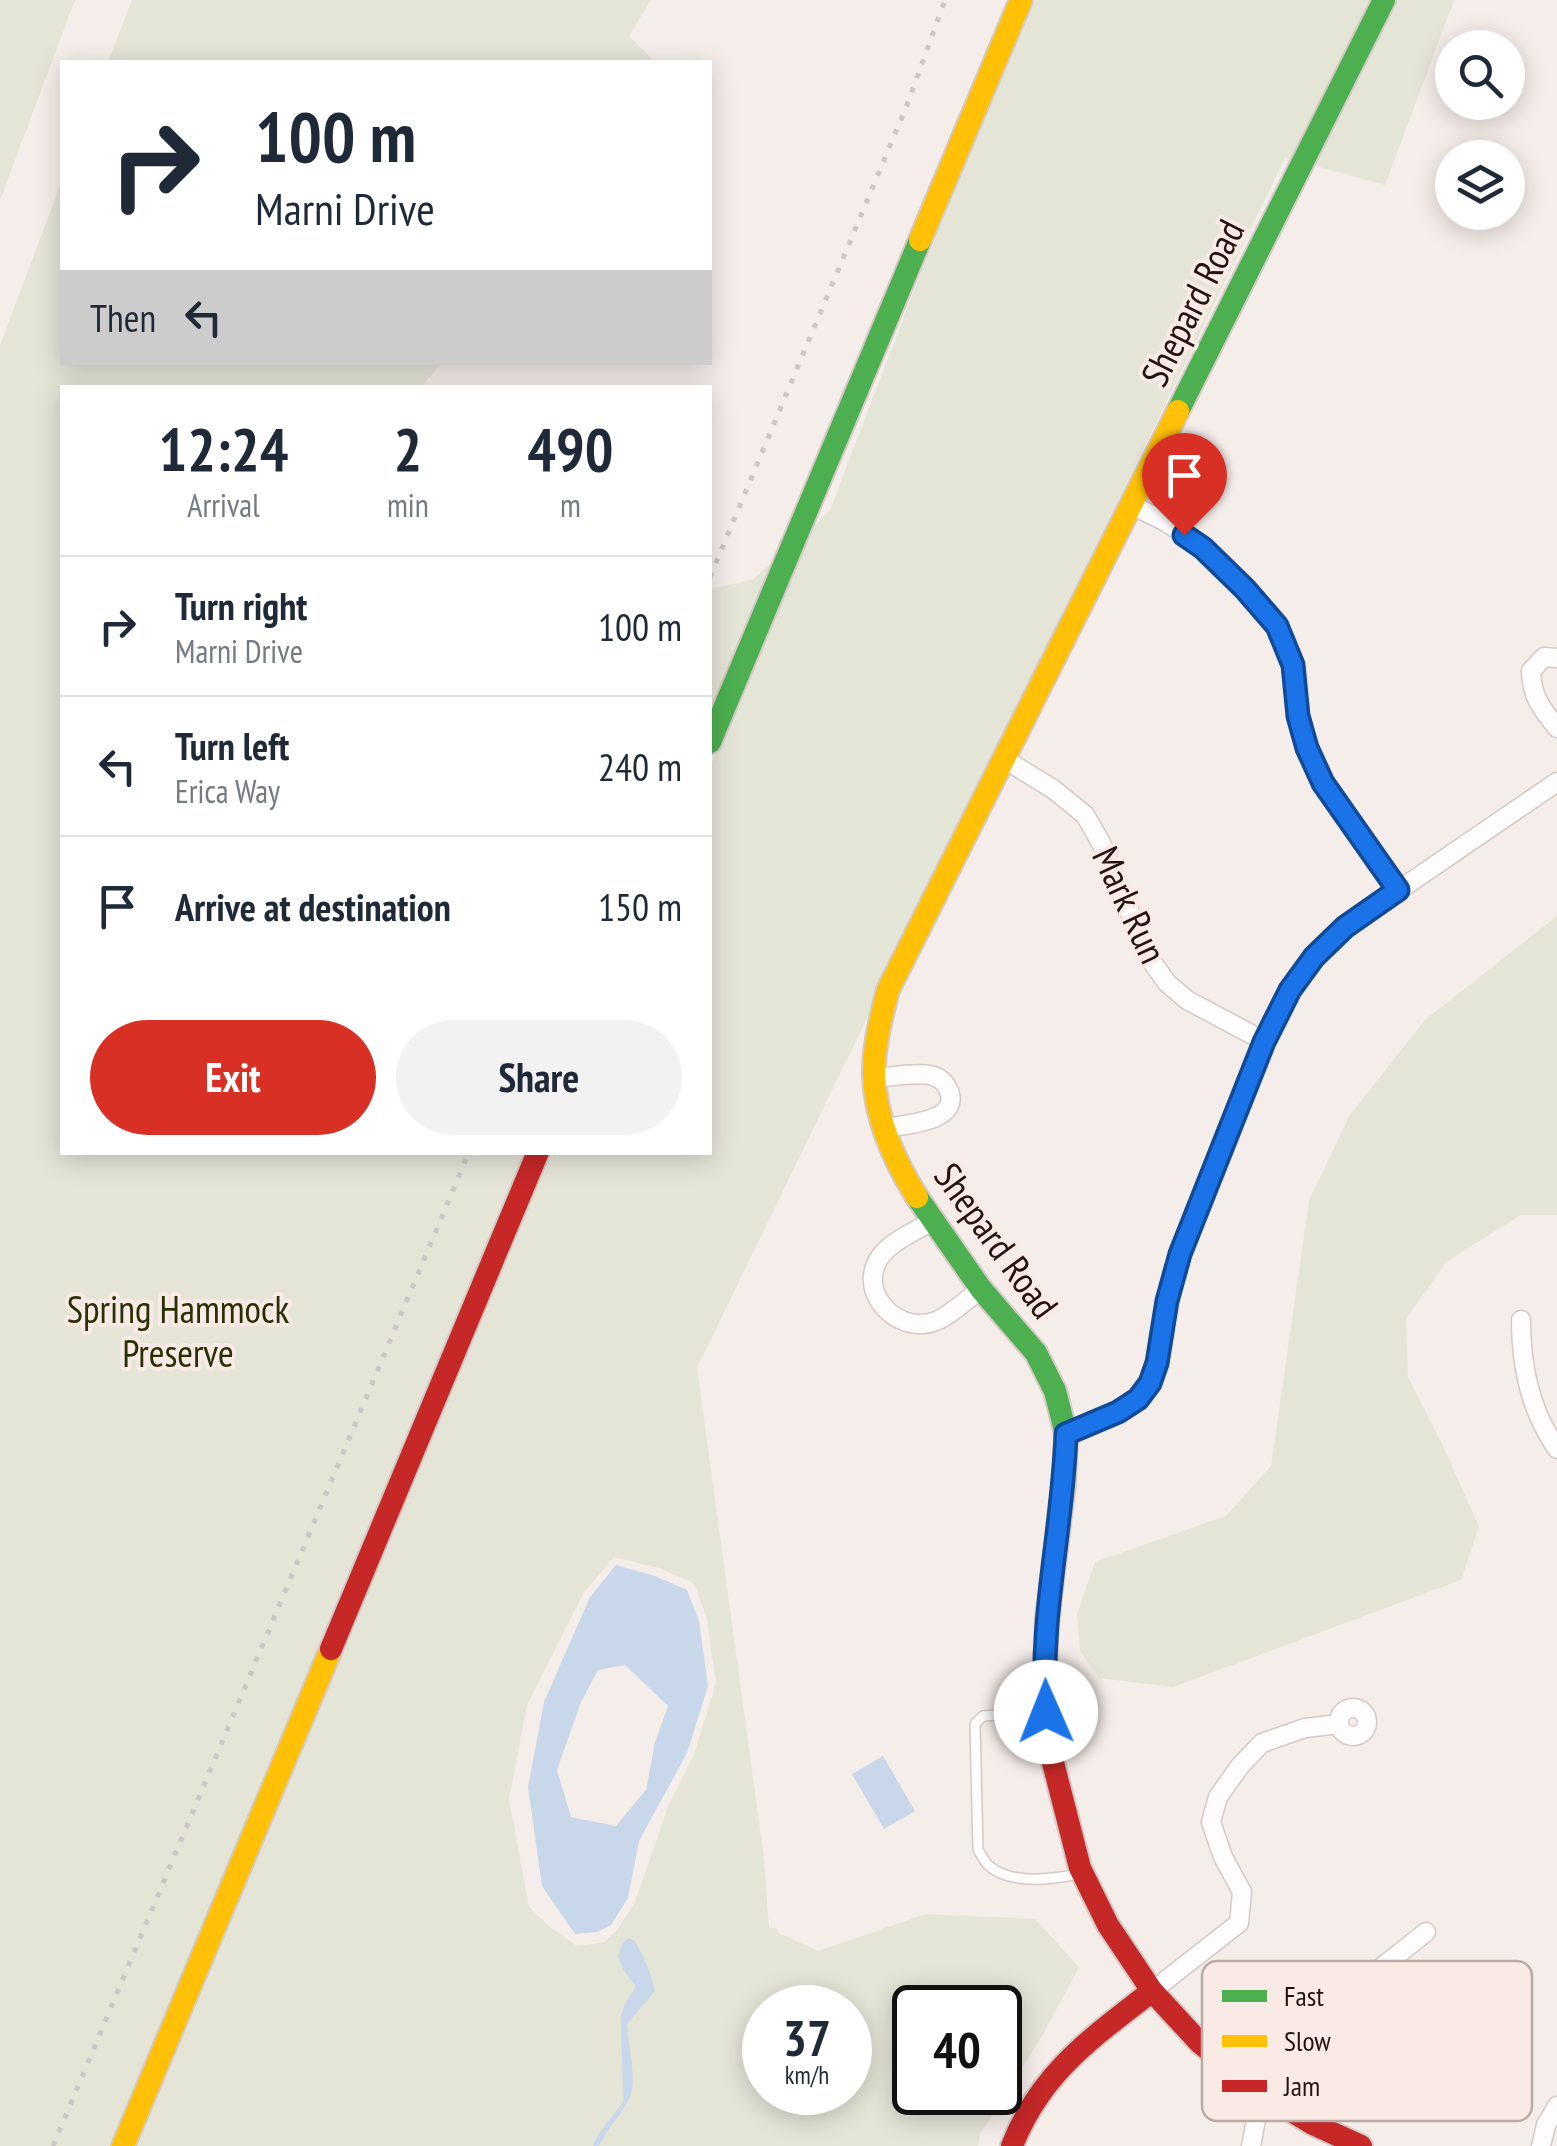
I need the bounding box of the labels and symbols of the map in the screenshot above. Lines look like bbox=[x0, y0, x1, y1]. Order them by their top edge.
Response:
street label: Shepard Road bbox=[1129, 211, 1254, 394]
pin bbox=[1142, 433, 1227, 536]
street label: Mark Run bbox=[1082, 838, 1179, 971]
street label: Shepard Road bbox=[924, 1153, 1070, 1327]
park label: Spring Hammock Preserve bbox=[67, 1284, 289, 1377]
position arrow bbox=[994, 1660, 1098, 1764]
legend bbox=[1202, 1961, 1532, 2121]
text: Fast bbox=[1284, 1977, 1324, 2014]
speed limit sign: 40 bbox=[892, 1985, 1022, 2115]
text: Slow bbox=[1284, 2022, 1331, 2059]
text: Jam bbox=[1283, 2067, 1320, 2104]

